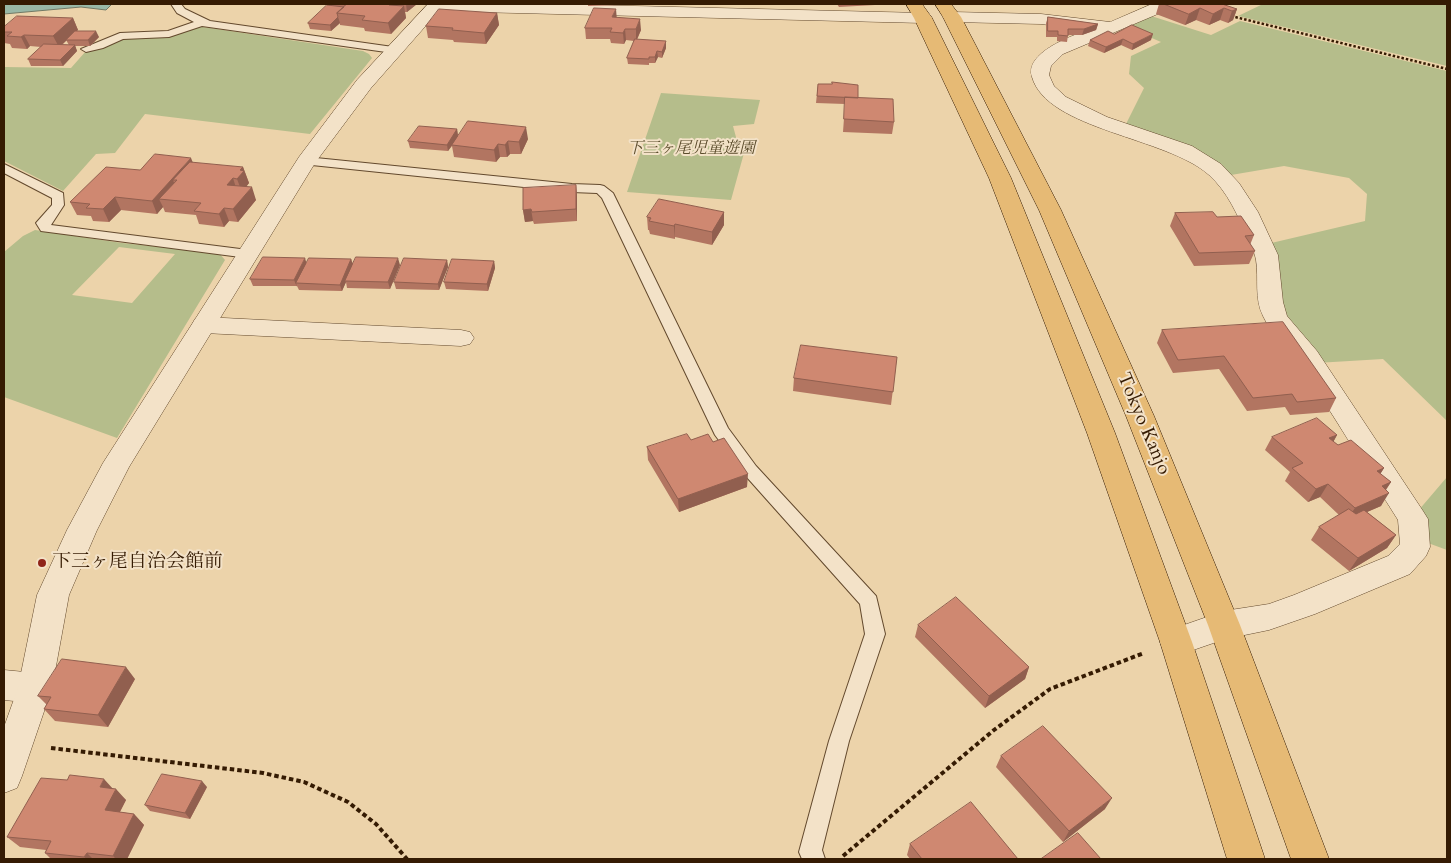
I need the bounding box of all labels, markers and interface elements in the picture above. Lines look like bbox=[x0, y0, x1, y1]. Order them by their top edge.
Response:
park label: 下三ヶ尾児童遊園 bbox=[627, 139, 755, 159]
street label: Tokyo Kanjo bbox=[1111, 370, 1175, 478]
place label: 下三ヶ尾自治会館前 bbox=[52, 552, 223, 574]
marker: 下三ヶ尾自治会館前 bbox=[36, 557, 48, 569]

